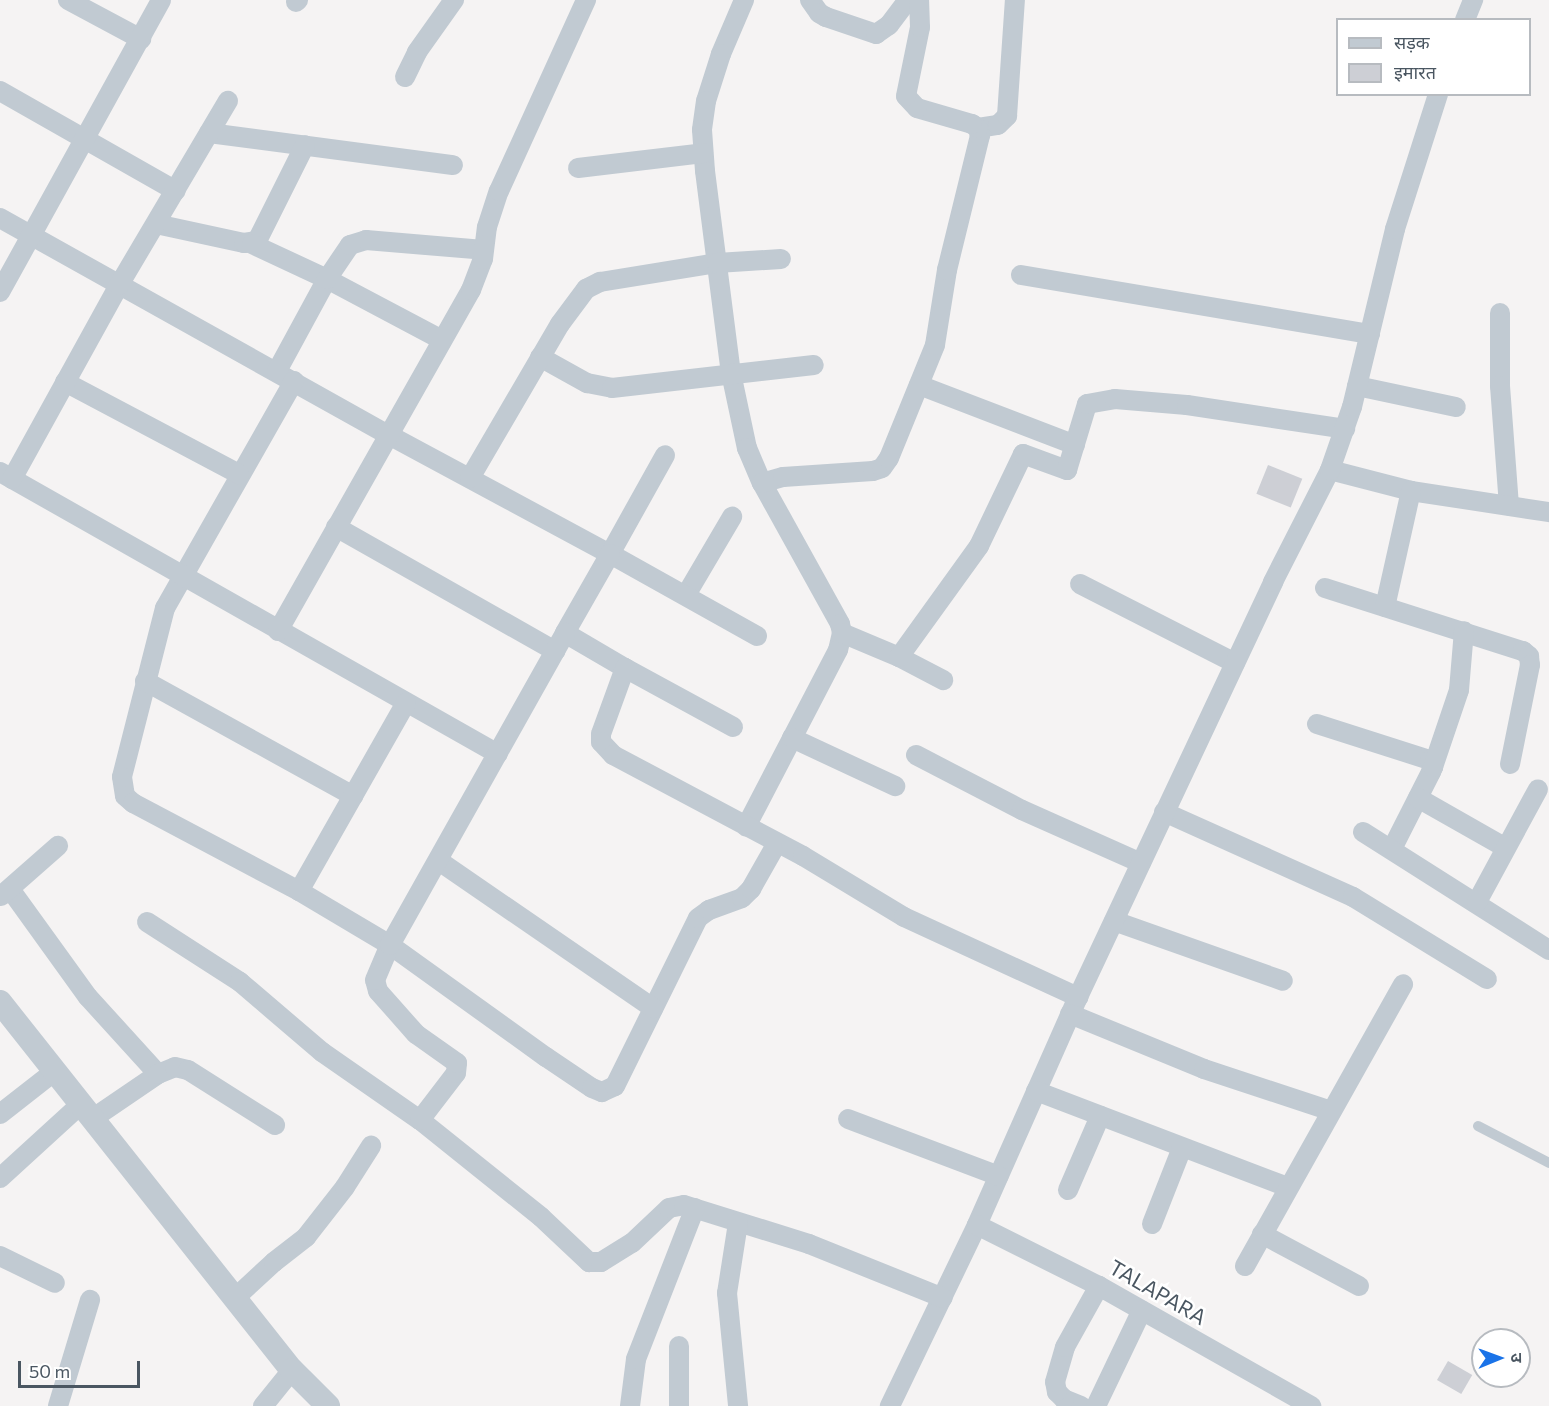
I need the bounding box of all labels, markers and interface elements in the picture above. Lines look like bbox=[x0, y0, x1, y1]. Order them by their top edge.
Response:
legend bbox=[1336, 18, 1531, 96]
text: सड़क bbox=[1394, 31, 1430, 53]
text: इमारत bbox=[1394, 61, 1436, 83]
street label: TALAPARA bbox=[1105, 1254, 1211, 1330]
north arrow bbox=[1471, 1328, 1531, 1388]
scale bar bbox=[21, 1349, 142, 1387]
text: उ bbox=[1508, 1353, 1527, 1363]
text: 50 m bbox=[29, 1360, 70, 1382]

